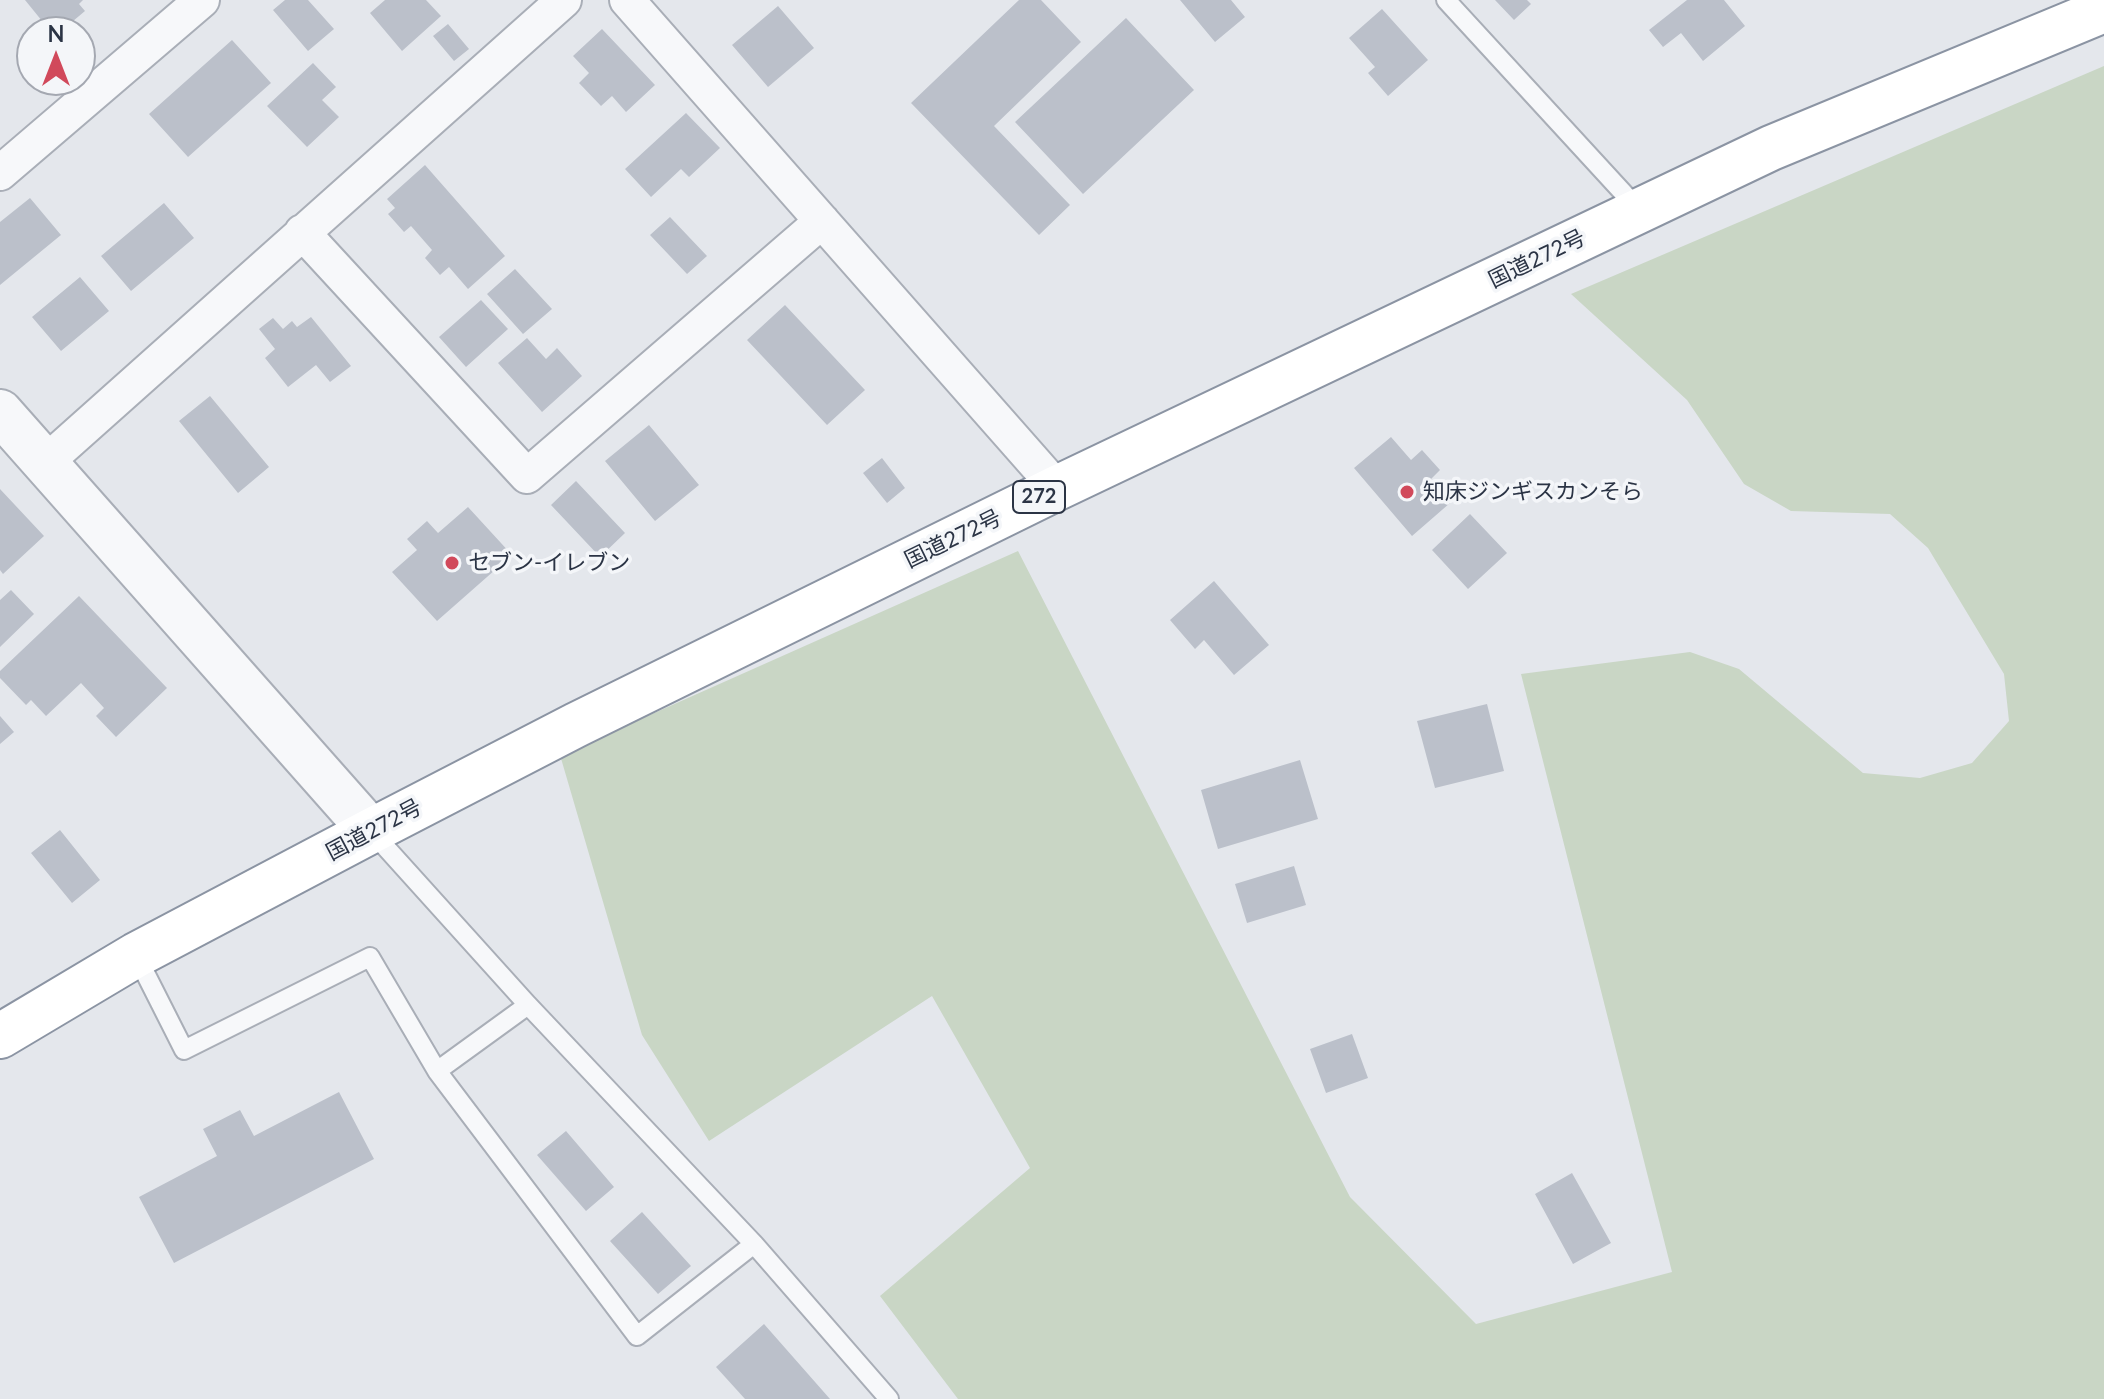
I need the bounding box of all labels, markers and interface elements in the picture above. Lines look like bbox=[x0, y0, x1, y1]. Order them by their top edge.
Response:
north arrow bbox=[16, 16, 96, 96]
text: N bbox=[48, 20, 64, 47]
street label: 国道272号 bbox=[1484, 224, 1590, 294]
place label: 知床ジンギスカンそら bbox=[1423, 479, 1643, 505]
road number: 272 bbox=[1013, 481, 1065, 513]
marker: 知床ジンギスカンそら bbox=[1398, 483, 1416, 501]
street label: 国道272号 bbox=[900, 504, 1006, 574]
place label: セブン-イレブン bbox=[468, 550, 630, 576]
marker: セブン-イレブン bbox=[443, 554, 461, 572]
street label: 国道272号 bbox=[322, 794, 426, 866]

